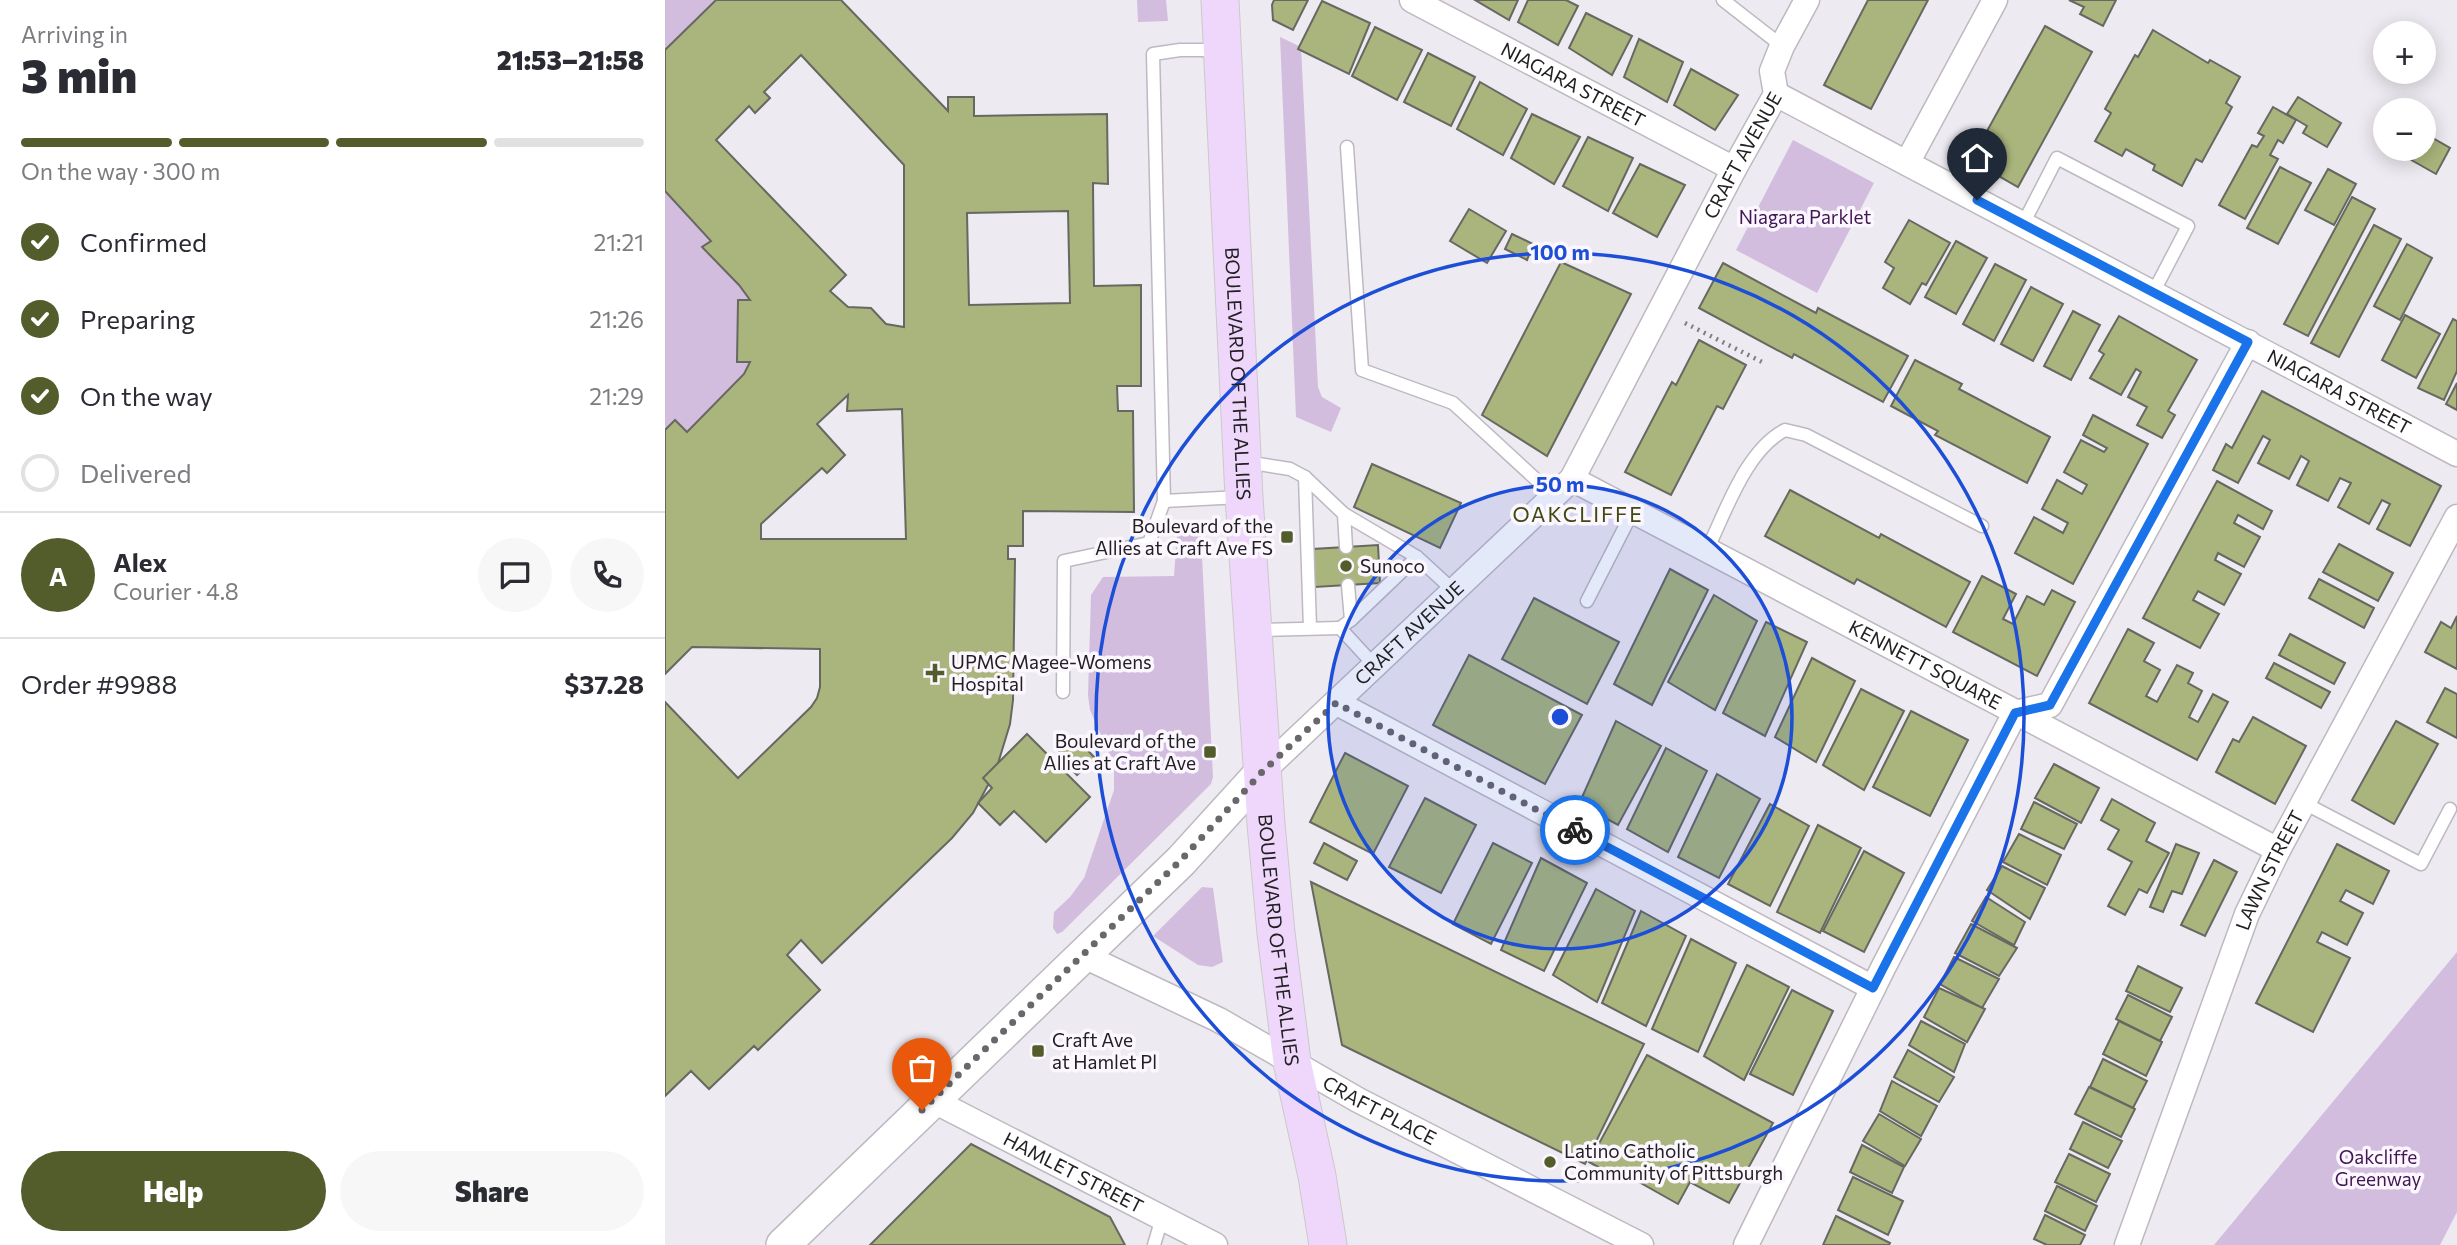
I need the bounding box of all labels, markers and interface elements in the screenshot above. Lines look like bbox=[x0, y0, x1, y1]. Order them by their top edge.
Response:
text: Arriving in bbox=[21, 20, 128, 48]
map controls bbox=[2373, 21, 2436, 161]
button: + bbox=[2373, 21, 2436, 84]
street label: NIAGARA STREET bbox=[1498, 37, 1649, 131]
text: 21:53–21:58 bbox=[497, 44, 644, 75]
text: 3 min bbox=[21, 46, 137, 102]
street label: CRAFT AVENUE bbox=[1698, 88, 1786, 222]
button: − bbox=[2373, 98, 2436, 161]
pin bbox=[1947, 128, 2007, 200]
icon: home bbox=[1958, 139, 1996, 177]
text: On the way · 300 m bbox=[21, 157, 220, 185]
park label: Niagara Parklet bbox=[1739, 205, 1871, 228]
icon: check bbox=[21, 223, 59, 261]
text: Confirmed bbox=[80, 226, 207, 257]
text: 21:21 bbox=[593, 228, 644, 256]
text: 100 m bbox=[1530, 239, 1590, 264]
street label: BOULEVARD OF THE ALLIES bbox=[1221, 247, 1256, 501]
icon: check bbox=[21, 300, 59, 338]
text: Preparing bbox=[80, 303, 195, 334]
text: 21:26 bbox=[589, 305, 644, 333]
street label: NIAGARA STREET bbox=[2264, 344, 2415, 439]
icon: check bbox=[21, 377, 59, 415]
text: On the way bbox=[80, 380, 213, 411]
text: 21:29 bbox=[589, 382, 644, 410]
text: Delivered bbox=[80, 457, 191, 488]
text: 50 m bbox=[1536, 471, 1584, 496]
district label: OAKCLIFFE bbox=[1512, 501, 1644, 526]
place label: Boulevard of the Allies at Craft Ave FS bbox=[1095, 514, 1273, 559]
marker: Boulevard of the Allies at Craft Ave FS bbox=[1279, 529, 1295, 545]
button: chat bbox=[478, 538, 552, 612]
button: phone bbox=[570, 538, 644, 612]
text: Alex bbox=[113, 546, 167, 577]
place label: Sunoco bbox=[1360, 554, 1425, 577]
marker: Sunoco bbox=[1338, 558, 1354, 574]
text: A bbox=[49, 560, 67, 591]
street label: CRAFT AVENUE bbox=[1350, 576, 1468, 689]
text: Courier · 4.8 bbox=[113, 577, 239, 605]
street label: KENNETT SQUARE bbox=[1845, 615, 2006, 714]
place label: UPMC Magee-Womens Hospital bbox=[951, 650, 1152, 695]
marker: UPMC Magee-Womens Hospital bbox=[925, 663, 945, 683]
text: Order #9988 bbox=[21, 668, 177, 699]
text: $37.28 bbox=[564, 668, 644, 699]
centre of rings bbox=[1548, 705, 1572, 729]
place label: Boulevard of the Allies at Craft Ave bbox=[1044, 729, 1196, 774]
marker: Boulevard of the Allies at Craft Ave bbox=[1202, 744, 1218, 760]
courier bbox=[1540, 795, 1610, 865]
street label: LAWN STREET bbox=[2230, 806, 2308, 933]
icon: bike bbox=[1556, 811, 1594, 849]
street label: BOULEVARD OF THE ALLIES bbox=[1254, 813, 1304, 1067]
place label: Craft Ave at Hamlet Pl bbox=[1052, 1028, 1157, 1073]
pin bbox=[892, 1038, 952, 1110]
marker: Craft Ave at Hamlet Pl bbox=[1030, 1043, 1046, 1059]
icon: bag bbox=[903, 1049, 941, 1087]
street label: CRAFT PLACE bbox=[1319, 1070, 1441, 1149]
street label: HAMLET STREET bbox=[1000, 1127, 1148, 1217]
place label: Latino Catholic Community of Pittsburgh bbox=[1564, 1139, 1783, 1184]
park label: Oakcliffe Greenway bbox=[2335, 1145, 2421, 1190]
button: Help bbox=[21, 1151, 326, 1231]
button: Share bbox=[340, 1151, 644, 1231]
marker: Latino Catholic Community of Pittsburgh bbox=[1542, 1154, 1558, 1170]

